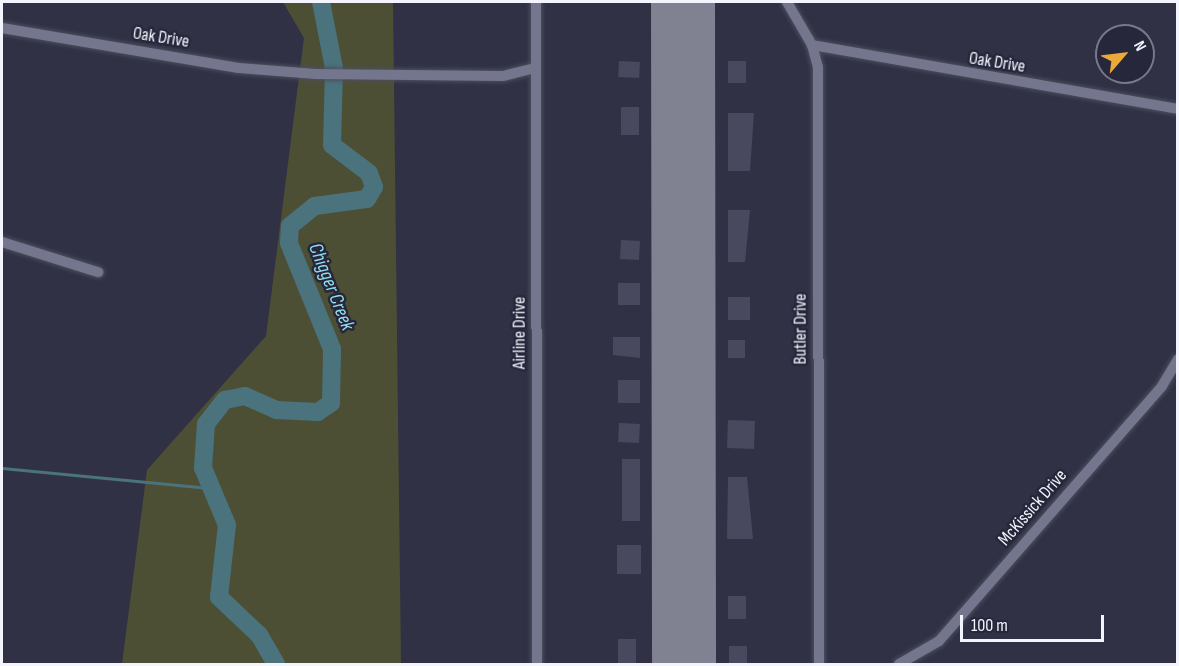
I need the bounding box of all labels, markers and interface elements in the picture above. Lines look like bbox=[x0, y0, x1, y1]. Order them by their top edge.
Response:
street label: Oak Drive bbox=[131, 23, 191, 53]
north arrow bbox=[1095, 24, 1155, 84]
text: N bbox=[1129, 38, 1150, 54]
street label: Oak Drive bbox=[967, 48, 1027, 78]
water label: Chigger Creek bbox=[303, 240, 359, 334]
street label: Butler Drive bbox=[790, 293, 812, 365]
street label: Airline Drive bbox=[509, 297, 531, 369]
street label: McKissick Drive bbox=[994, 465, 1072, 551]
scale bar bbox=[963, 603, 1107, 641]
text: 100 m bbox=[971, 615, 1008, 636]

